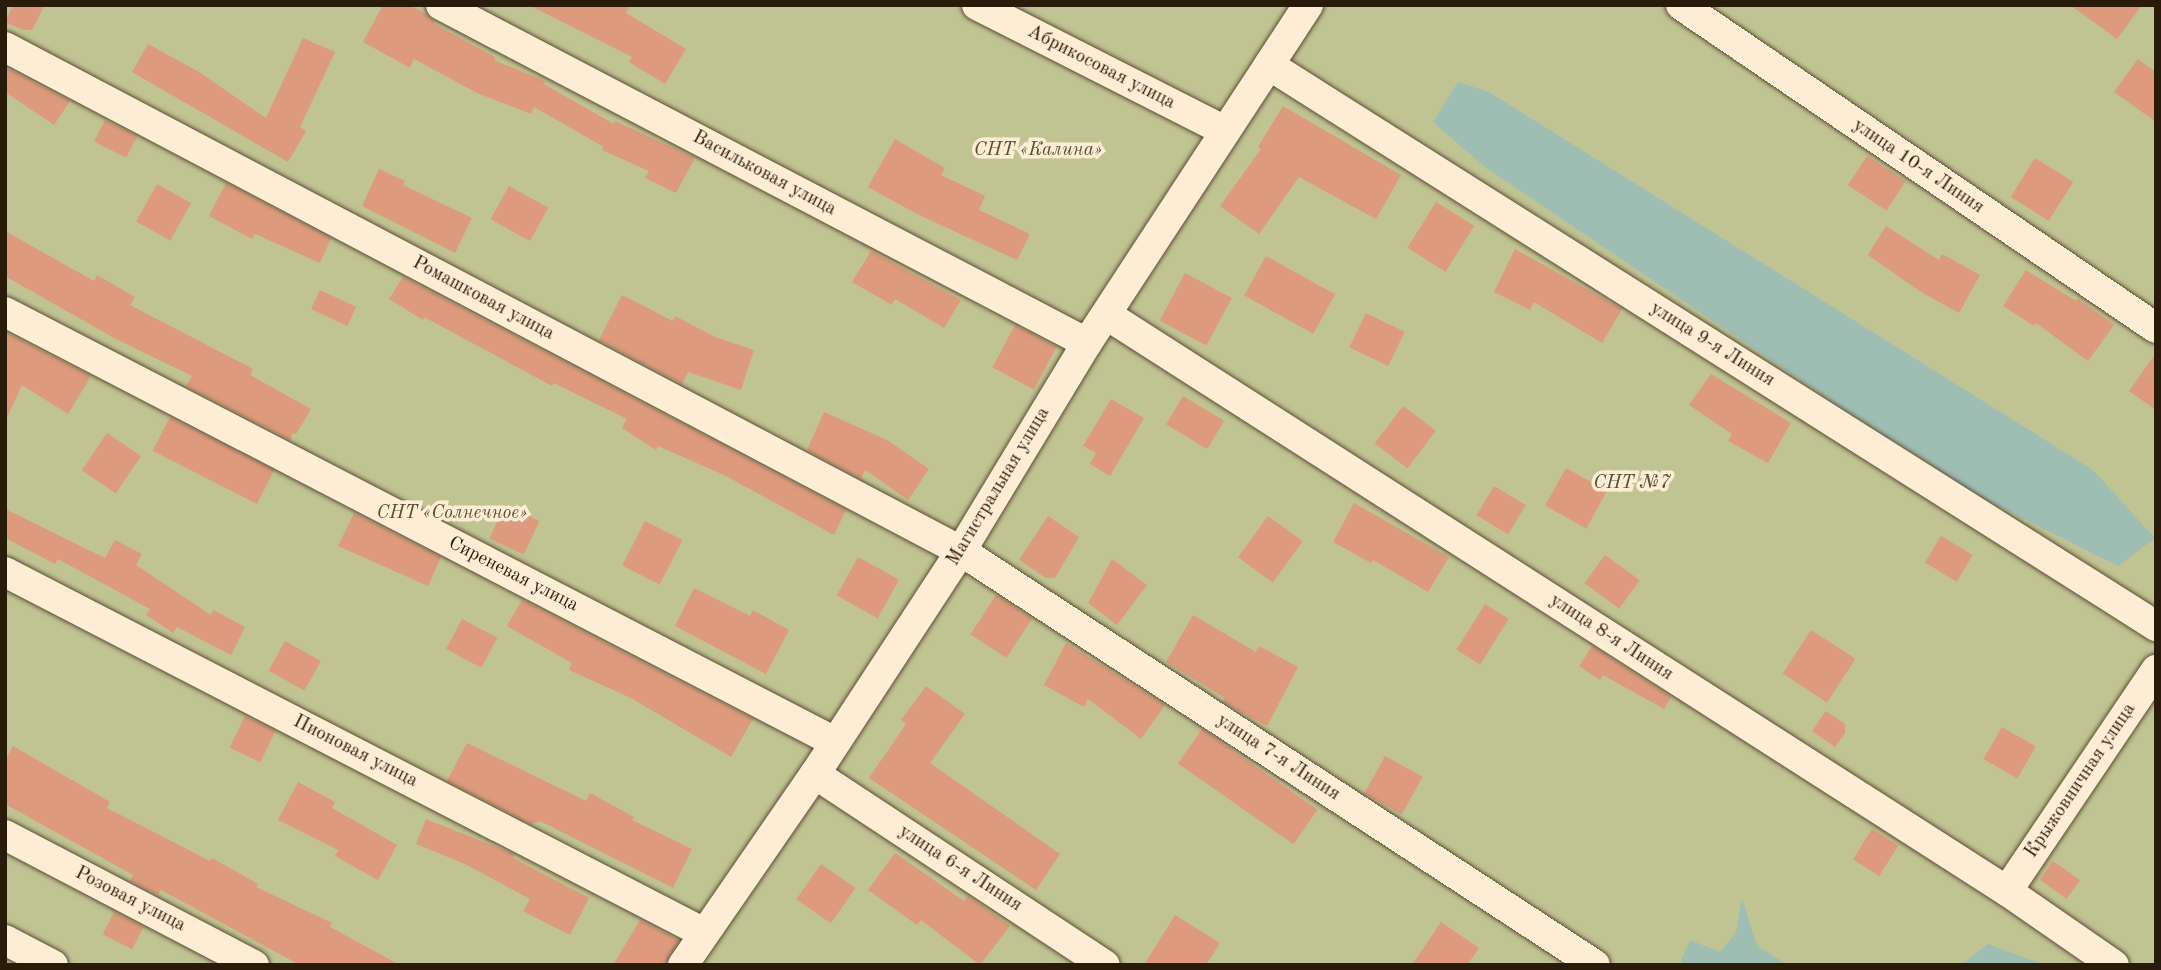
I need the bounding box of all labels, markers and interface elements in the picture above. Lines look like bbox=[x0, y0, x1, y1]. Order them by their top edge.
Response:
street label: Абрикосовая улица bbox=[1023, 21, 1179, 115]
street label: улица 10-я Линия bbox=[1848, 115, 1988, 219]
street label: Васильковая улица bbox=[688, 126, 840, 222]
park label: СНТ «Калина» bbox=[974, 140, 1102, 162]
street label: Ромашковая улица bbox=[408, 252, 558, 346]
street label: улица 9-я Линия bbox=[1645, 298, 1779, 392]
street label: Магистральная улица bbox=[943, 403, 1055, 571]
park label: СНТ №7 bbox=[1593, 473, 1671, 495]
park label: СНТ «Солнечное» bbox=[377, 503, 527, 525]
street label: Сиреневая улица bbox=[444, 532, 582, 618]
street label: улица 8-я Линия bbox=[1545, 590, 1677, 686]
street label: Крыжовничная улица bbox=[2021, 699, 2141, 863]
street label: улица 7-я Линия bbox=[1212, 710, 1344, 806]
street label: Пионовая улица bbox=[289, 711, 421, 793]
street label: улица 6-я Линия bbox=[894, 821, 1026, 917]
street label: Розовая улица bbox=[71, 862, 189, 938]

